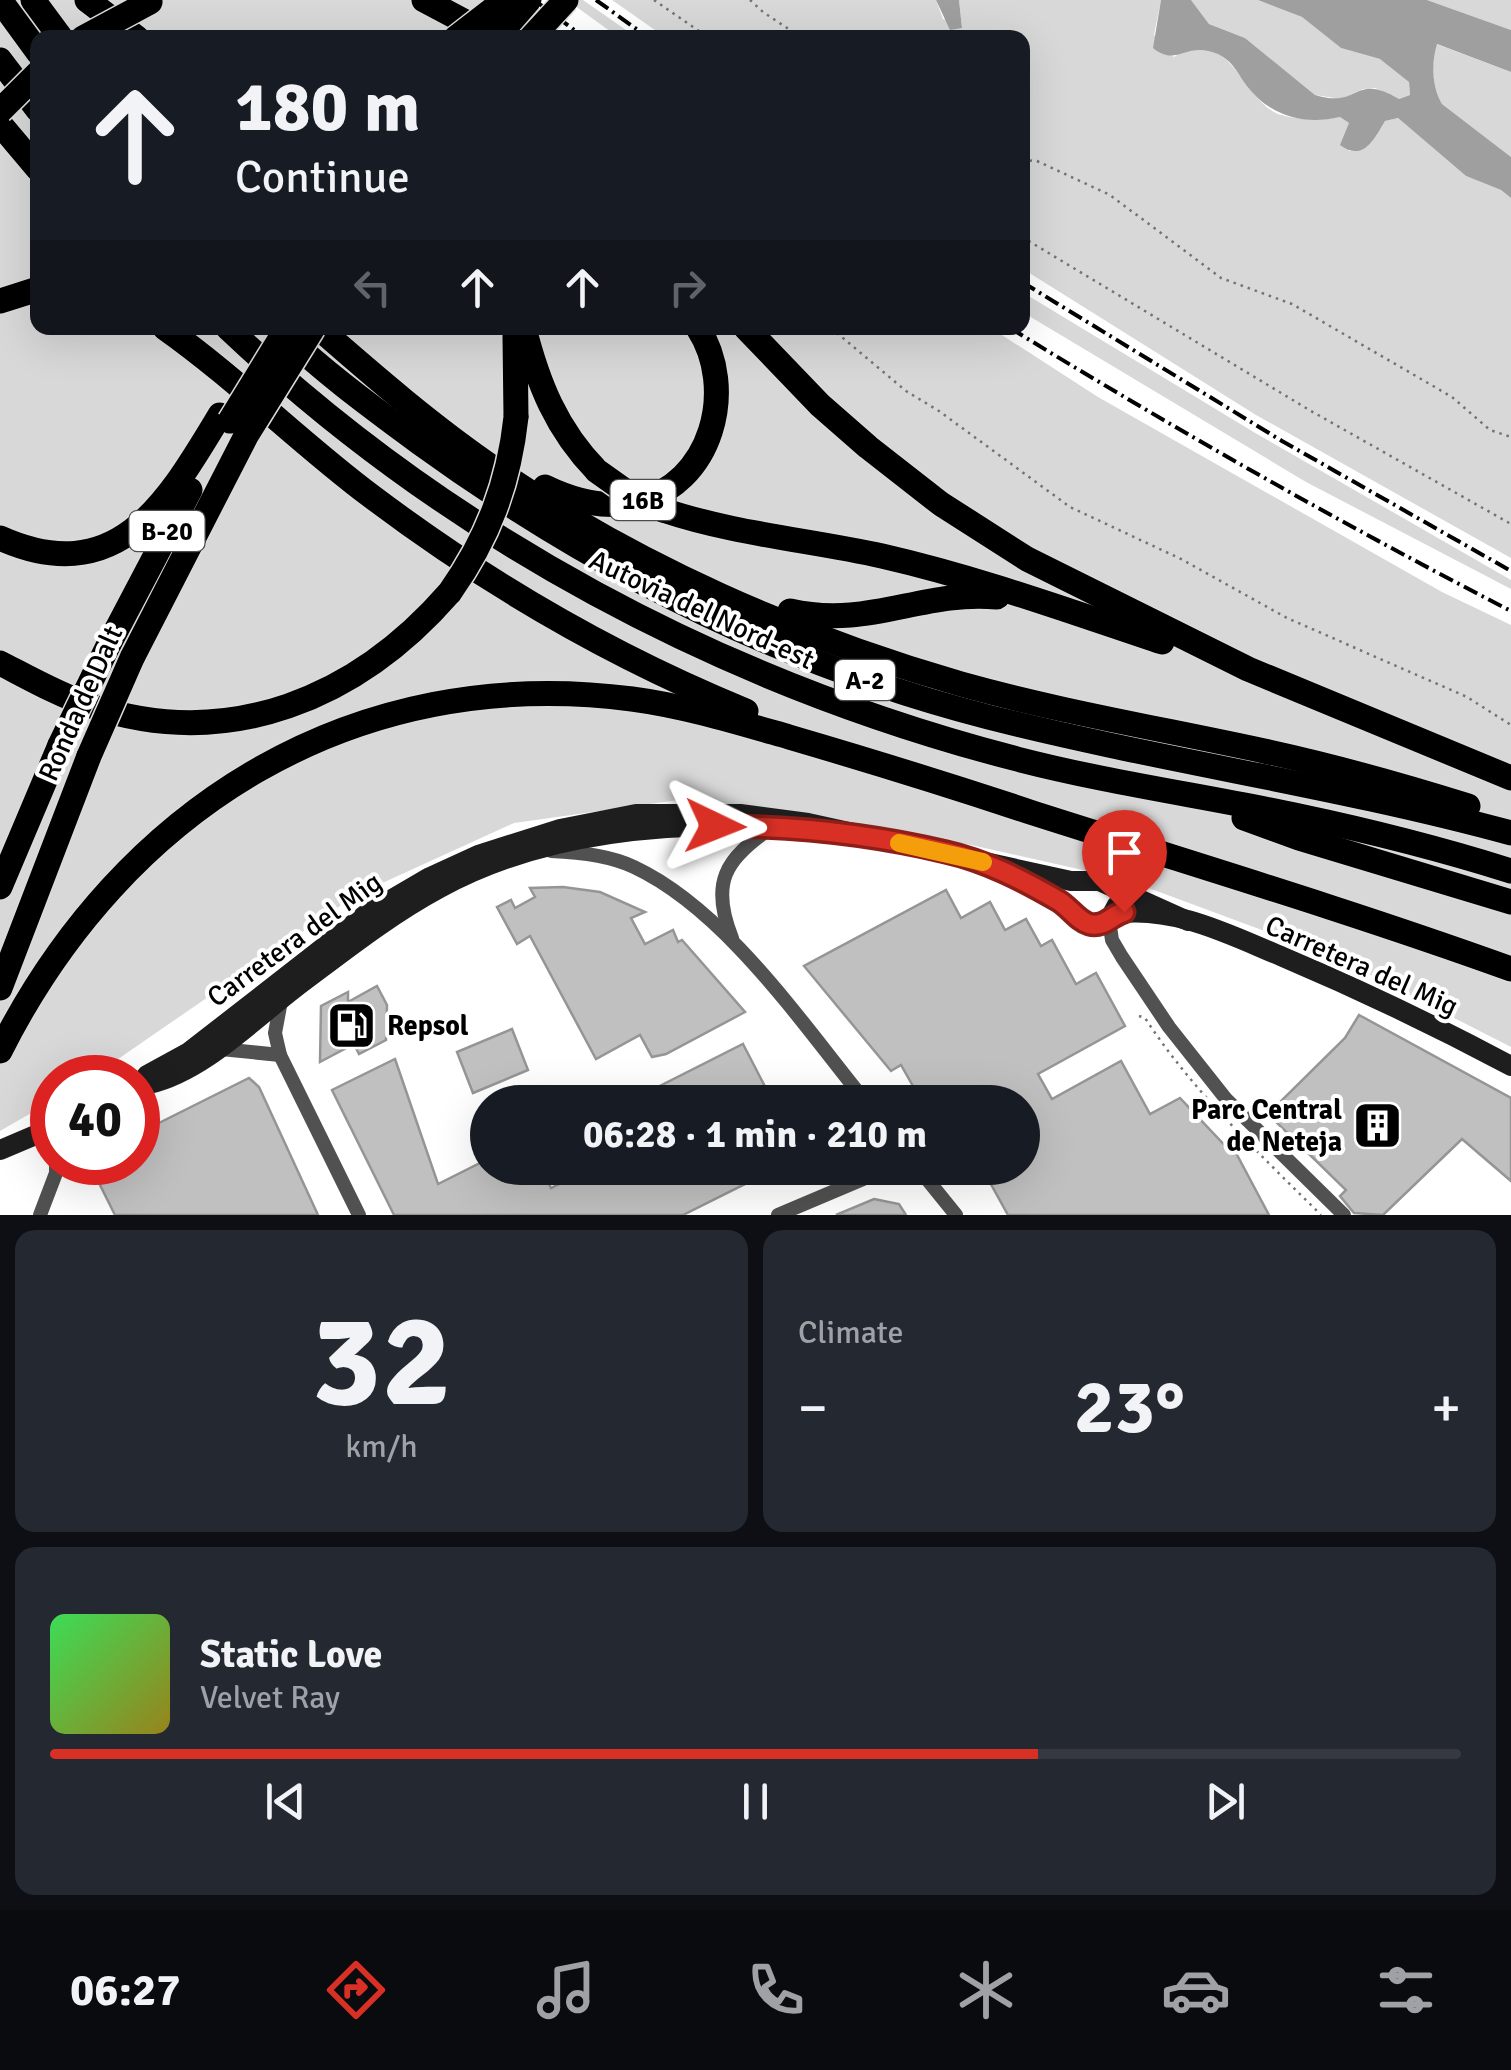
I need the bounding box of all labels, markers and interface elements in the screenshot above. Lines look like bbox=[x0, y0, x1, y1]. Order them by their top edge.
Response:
text: 180 m bbox=[235, 64, 420, 150]
icon: ahead bbox=[70, 70, 200, 200]
text: Continue bbox=[235, 150, 410, 205]
icon: left bbox=[345, 260, 400, 315]
icon: ahead bbox=[450, 260, 505, 315]
icon: ahead bbox=[555, 260, 610, 315]
icon: right bbox=[660, 260, 715, 315]
road number: 16B bbox=[610, 480, 676, 520]
road number: B-20 bbox=[130, 511, 204, 551]
street label: Autovia del Nord-est bbox=[584, 543, 819, 677]
street label: Ronda de Dalt bbox=[32, 620, 130, 786]
road number: A-2 bbox=[835, 660, 895, 700]
position arrow bbox=[663, 774, 767, 878]
pin bbox=[1082, 810, 1167, 913]
icon: arrive bbox=[1097, 825, 1152, 880]
street label: Carretera del Mig bbox=[201, 865, 388, 1014]
street label: Carretera del Mig bbox=[1260, 908, 1463, 1024]
fuel station icon: Repsol bbox=[326, 999, 378, 1051]
place label: Repsol bbox=[387, 1009, 469, 1043]
speed limit sign: 40 bbox=[30, 1055, 160, 1185]
place label: Parc Central de Neteja bbox=[1191, 1093, 1342, 1159]
building icon: Parc Central de Neteja bbox=[1351, 1099, 1403, 1151]
text: 06:28 · 1 min · 210 m bbox=[583, 1111, 927, 1158]
text: 32 bbox=[311, 1282, 452, 1442]
text: Climate bbox=[798, 1313, 904, 1352]
text: 23° bbox=[1074, 1361, 1185, 1454]
text: − bbox=[798, 1374, 828, 1442]
text: + bbox=[1431, 1374, 1461, 1442]
text: km/h bbox=[345, 1427, 418, 1466]
text: Static Love bbox=[200, 1631, 382, 1678]
text: Velvet Ray bbox=[200, 1678, 340, 1717]
icon: previous bbox=[258, 1774, 313, 1829]
icon: pause bbox=[728, 1774, 783, 1829]
icon: next bbox=[1198, 1774, 1253, 1829]
icon: directions bbox=[321, 1955, 391, 2025]
icon: music bbox=[531, 1955, 601, 2025]
icon: phone bbox=[741, 1955, 811, 2025]
icon: climate bbox=[951, 1955, 1021, 2025]
icon: car bbox=[1161, 1955, 1231, 2025]
icon: filters bbox=[1371, 1955, 1441, 2025]
text: 06:27 bbox=[70, 1963, 180, 2018]

